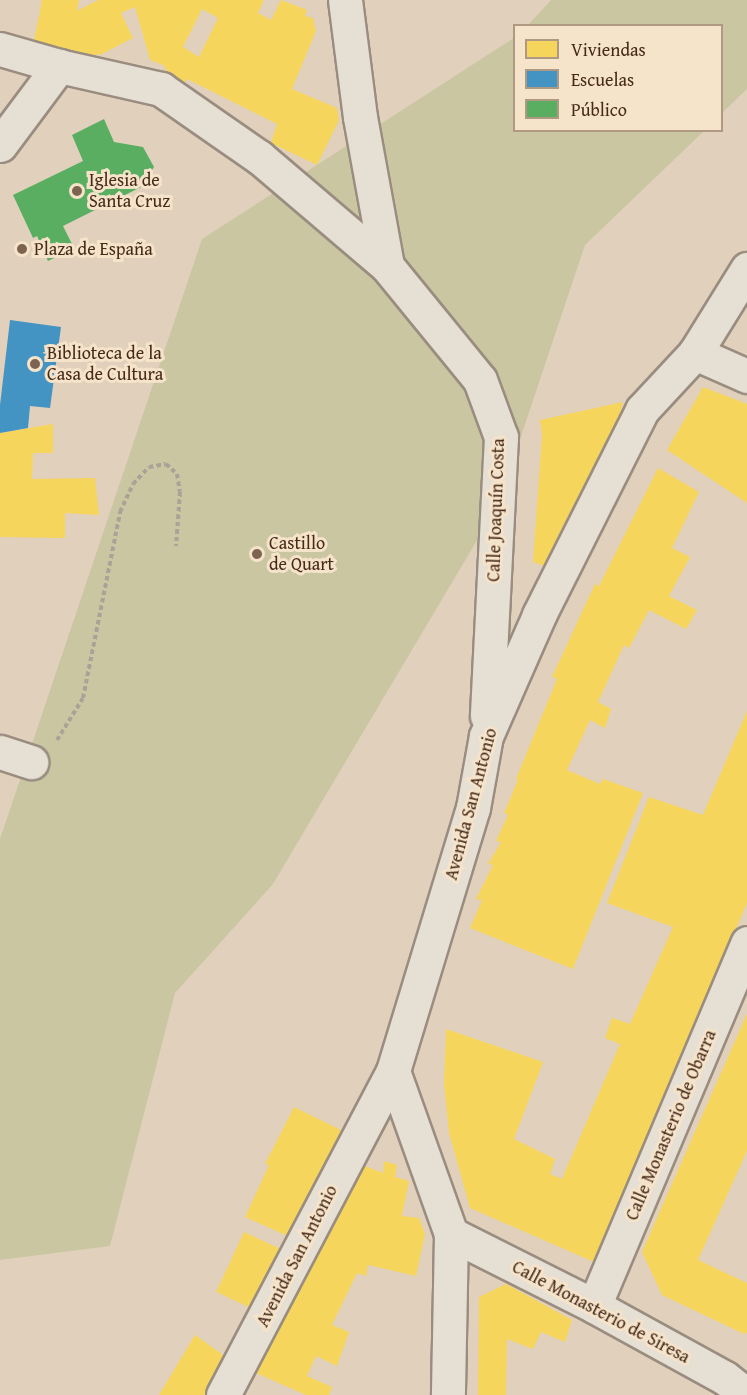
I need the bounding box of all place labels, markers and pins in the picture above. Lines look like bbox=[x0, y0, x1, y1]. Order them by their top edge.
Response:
place label: Iglesia de Santa Cruz bbox=[89, 170, 170, 213]
marker: Iglesia de Santa Cruz bbox=[70, 184, 84, 198]
place label: Plaza de España bbox=[34, 238, 153, 260]
marker: Plaza de España bbox=[15, 242, 29, 256]
place label: Biblioteca de la Casa de Cultura bbox=[47, 343, 163, 386]
marker: Biblioteca de la Casa de Cultura bbox=[28, 357, 42, 371]
place label: Castillo de Quart bbox=[269, 533, 334, 576]
marker: Castillo de Quart bbox=[250, 547, 264, 561]

